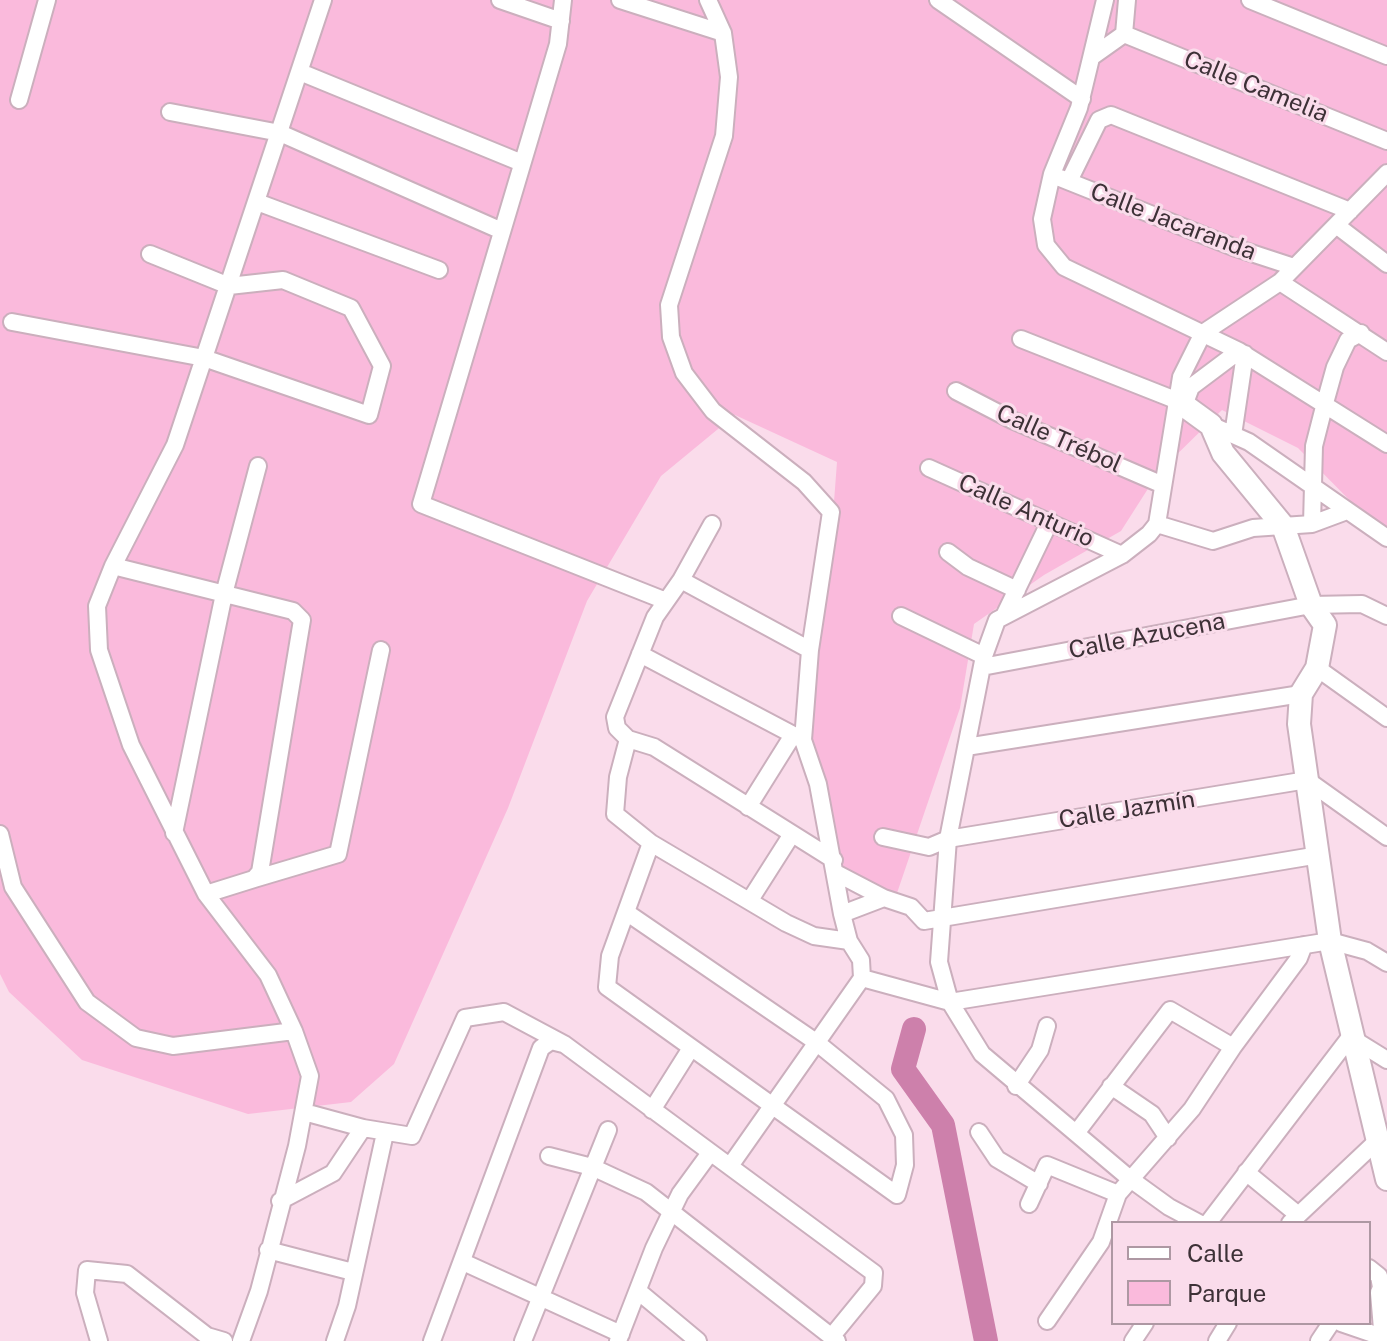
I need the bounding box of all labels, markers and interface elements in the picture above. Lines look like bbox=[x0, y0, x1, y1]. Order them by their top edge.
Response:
street label: Calle Camelia bbox=[1180, 45, 1332, 129]
street label: Calle Jacaranda bbox=[1086, 177, 1260, 267]
street label: Calle Trébol bbox=[992, 399, 1126, 479]
street label: Calle Anturio bbox=[954, 468, 1098, 554]
street label: Calle Azucena bbox=[1066, 607, 1228, 665]
street label: Calle Jazmín bbox=[1057, 785, 1197, 835]
legend bbox=[1111, 1221, 1371, 1325]
text: Calle bbox=[1187, 1239, 1244, 1267]
text: Parque bbox=[1187, 1279, 1266, 1307]

